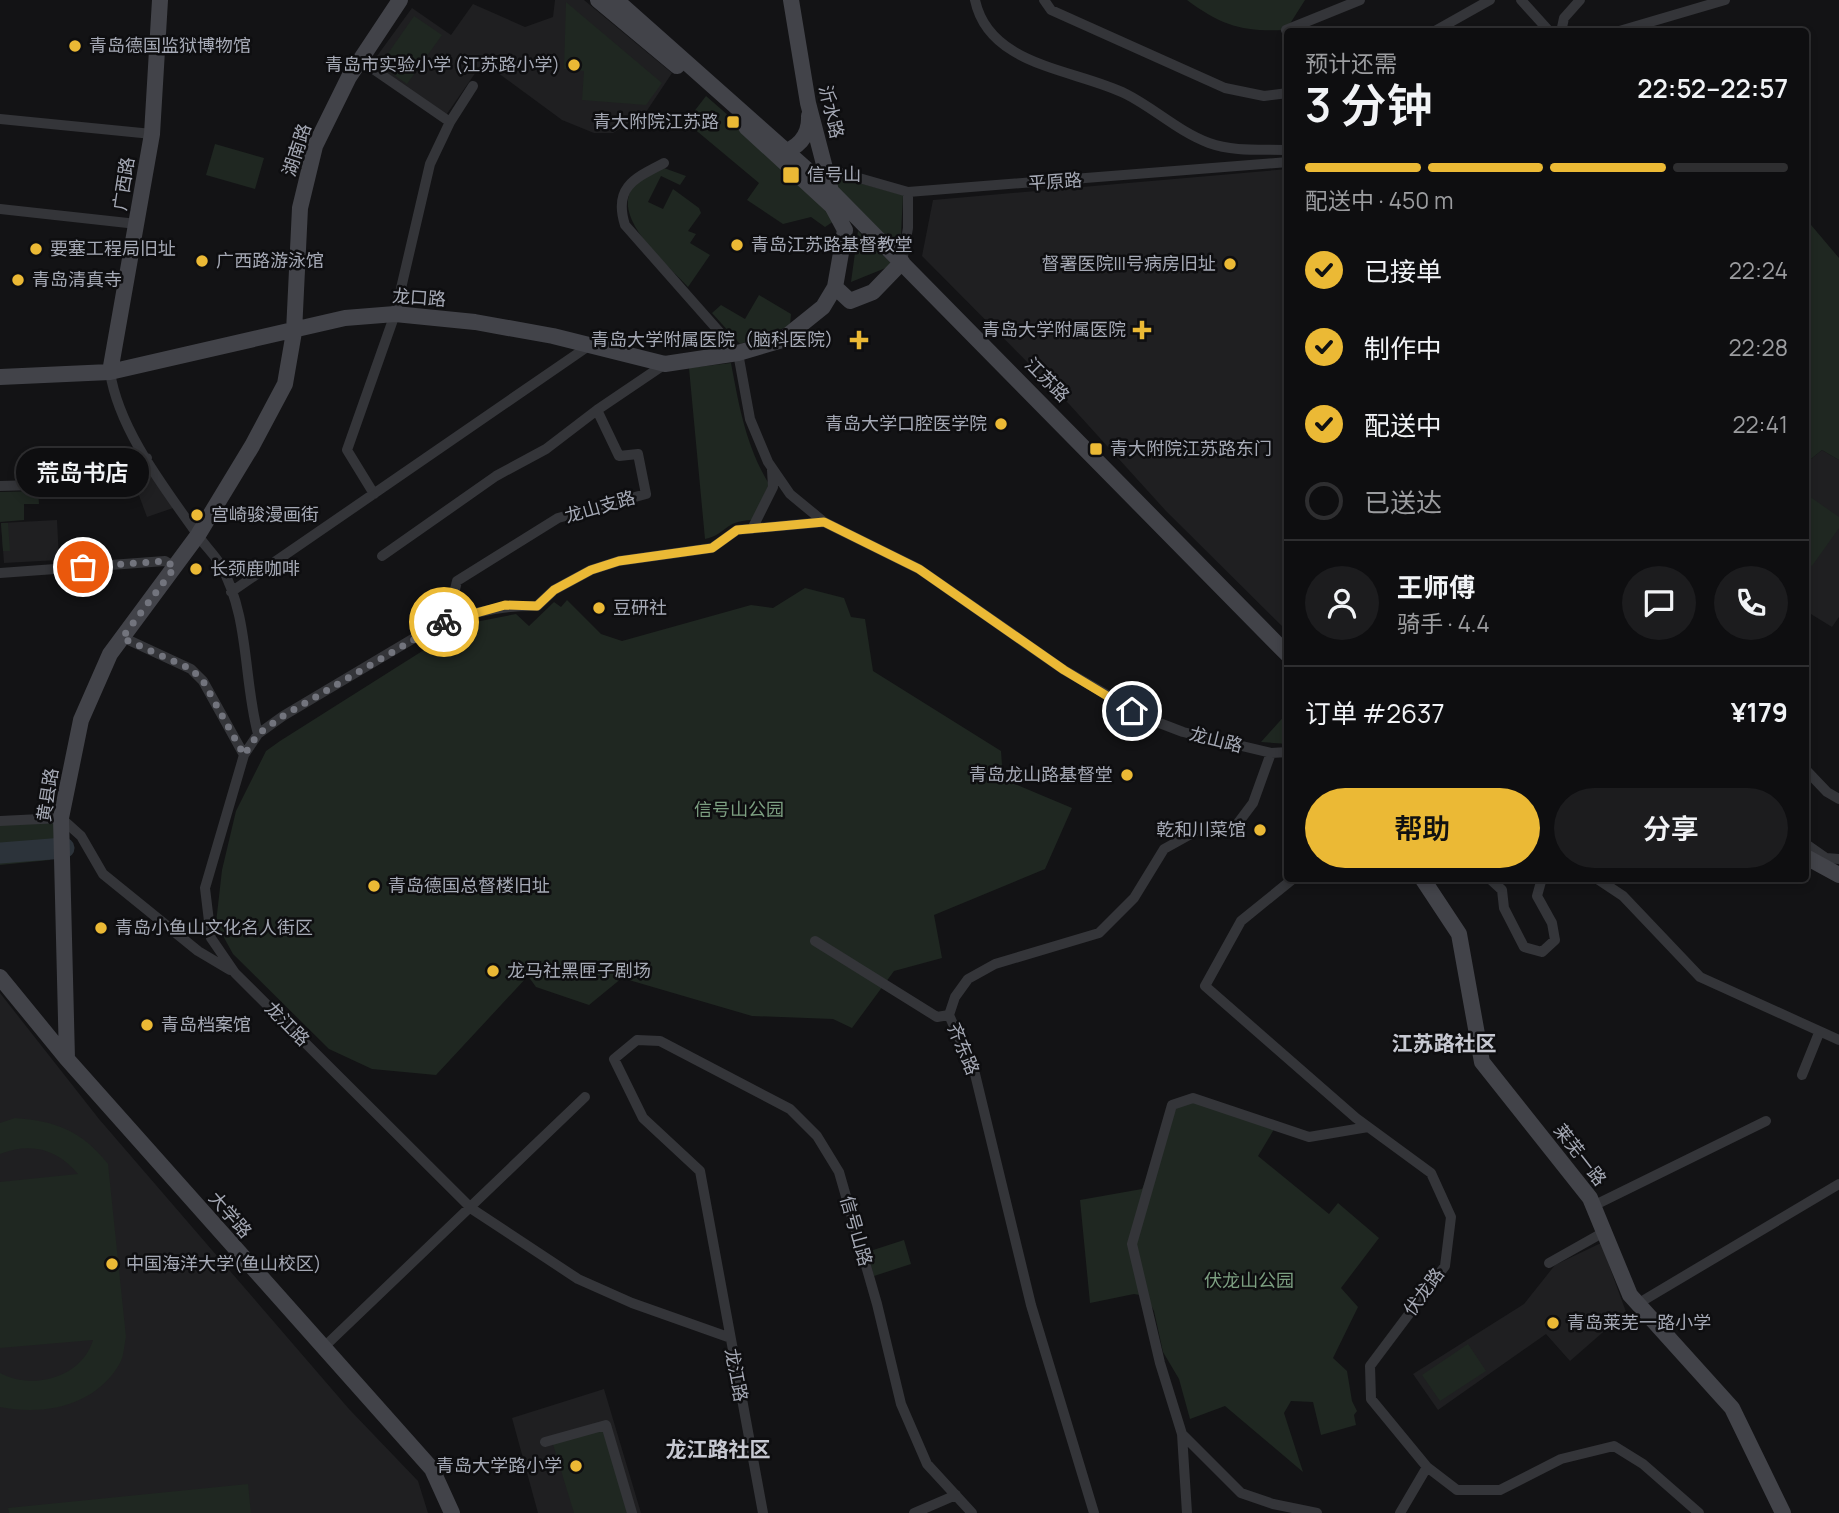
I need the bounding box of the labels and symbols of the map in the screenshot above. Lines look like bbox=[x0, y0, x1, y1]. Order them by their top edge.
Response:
place label: 青岛德国监狱博物馆 bbox=[89, 33, 251, 57]
marker: 青岛德国监狱博物馆 bbox=[67, 38, 83, 54]
place label: 青岛市实验小学 (江苏路小学) bbox=[325, 52, 560, 76]
marker: 青岛市实验小学 (江苏路小学) bbox=[566, 57, 582, 73]
street label: 沂水路 bbox=[814, 83, 850, 141]
place label: 青大附院江苏路 bbox=[593, 109, 719, 133]
marker: 青大附院江苏路 bbox=[725, 114, 741, 130]
street label: 湖南路 bbox=[276, 120, 316, 179]
street label: 广西路 bbox=[107, 155, 139, 212]
place label: 信号山 bbox=[807, 162, 861, 186]
marker: 信号山 bbox=[781, 165, 801, 185]
street label: 平原路 bbox=[1027, 167, 1083, 195]
place label: 青岛江苏路基督教堂 bbox=[751, 232, 913, 256]
place label: 要塞工程局旧址 bbox=[50, 236, 176, 260]
marker: 青岛江苏路基督教堂 bbox=[729, 237, 745, 253]
marker: 要塞工程局旧址 bbox=[28, 241, 44, 257]
place label: 广西路游泳馆 bbox=[216, 248, 324, 272]
place label: 督署医院III号病房旧址 bbox=[1041, 251, 1216, 275]
marker: 广西路游泳馆 bbox=[194, 253, 210, 269]
marker: 督署医院III号病房旧址 bbox=[1222, 256, 1238, 272]
place label: 青岛清真寺 bbox=[32, 267, 122, 291]
marker: 青岛清真寺 bbox=[10, 272, 26, 288]
street label: 龙口路 bbox=[391, 283, 447, 311]
place label: 青岛大学附属医院 bbox=[982, 317, 1126, 341]
marker: 青岛大学附属医院 bbox=[1132, 320, 1152, 340]
place label: 青岛大学附属医院（脑科医院） bbox=[591, 327, 843, 351]
marker: 青岛大学附属医院（脑科医院） bbox=[849, 330, 869, 350]
street label: 江苏路 bbox=[1020, 352, 1075, 407]
place label: 青岛大学口腔医学院 bbox=[825, 411, 987, 435]
marker: 青岛大学口腔医学院 bbox=[993, 416, 1009, 432]
place label: 青大附院江苏路东门 bbox=[1110, 436, 1272, 460]
marker: 青大附院江苏路东门 bbox=[1088, 441, 1104, 457]
callout: 荒岛书店 bbox=[17, 448, 150, 497]
street label: 龙山支路 bbox=[562, 485, 638, 527]
place label: 宫崎骏漫画街 bbox=[211, 502, 319, 526]
marker: 宫崎骏漫画街 bbox=[189, 507, 205, 523]
pin bbox=[53, 537, 113, 597]
place label: 长颈鹿咖啡 bbox=[210, 556, 300, 580]
marker: 长颈鹿咖啡 bbox=[188, 561, 204, 577]
courier bbox=[409, 587, 479, 657]
place label: 豆研社 bbox=[613, 595, 667, 619]
marker: 豆研社 bbox=[591, 600, 607, 616]
pin bbox=[1102, 681, 1162, 741]
street label: 龙山路 bbox=[1187, 721, 1245, 757]
place label: 青岛龙山路基督堂 bbox=[969, 762, 1113, 786]
street label: 黄县路 bbox=[31, 766, 63, 823]
marker: 青岛龙山路基督堂 bbox=[1119, 767, 1135, 783]
park label: 信号山公园 bbox=[694, 797, 784, 821]
place label: 乾和川菜馆 bbox=[1156, 817, 1246, 841]
marker: 乾和川菜馆 bbox=[1252, 822, 1268, 838]
place label: 青岛德国总督楼旧址 bbox=[388, 873, 550, 897]
marker: 青岛德国总督楼旧址 bbox=[366, 878, 382, 894]
place label: 青岛小鱼山文化名人街区 bbox=[115, 915, 313, 939]
marker: 青岛小鱼山文化名人街区 bbox=[93, 920, 109, 936]
place label: 龙马社黑匣子剧场 bbox=[507, 958, 651, 982]
marker: 龙马社黑匣子剧场 bbox=[485, 963, 501, 979]
street label: 龙江路 bbox=[260, 996, 315, 1051]
place label: 青岛档案馆 bbox=[161, 1012, 251, 1036]
marker: 青岛档案馆 bbox=[139, 1017, 155, 1033]
street label: 齐东路 bbox=[942, 1019, 986, 1078]
district label: 江苏路社区 bbox=[1392, 1029, 1497, 1057]
street label: 莱芜一路 bbox=[1549, 1119, 1612, 1190]
street label: 大学路 bbox=[204, 1186, 258, 1243]
street label: 信号山路 bbox=[836, 1193, 878, 1269]
place label: 中国海洋大学(鱼山校区) bbox=[126, 1251, 321, 1275]
marker: 中国海洋大学(鱼山校区) bbox=[104, 1256, 120, 1272]
street label: 伏龙路 bbox=[1398, 1263, 1449, 1320]
park label: 伏龙山公园 bbox=[1204, 1268, 1294, 1292]
place label: 青岛莱芜一路小学 bbox=[1567, 1310, 1711, 1334]
marker: 青岛莱芜一路小学 bbox=[1545, 1315, 1561, 1331]
street label: 龙江路 bbox=[720, 1346, 754, 1404]
district label: 龙江路社区 bbox=[666, 1435, 771, 1463]
place label: 青岛大学路小学 bbox=[436, 1453, 562, 1477]
marker: 青岛大学路小学 bbox=[568, 1458, 584, 1474]

